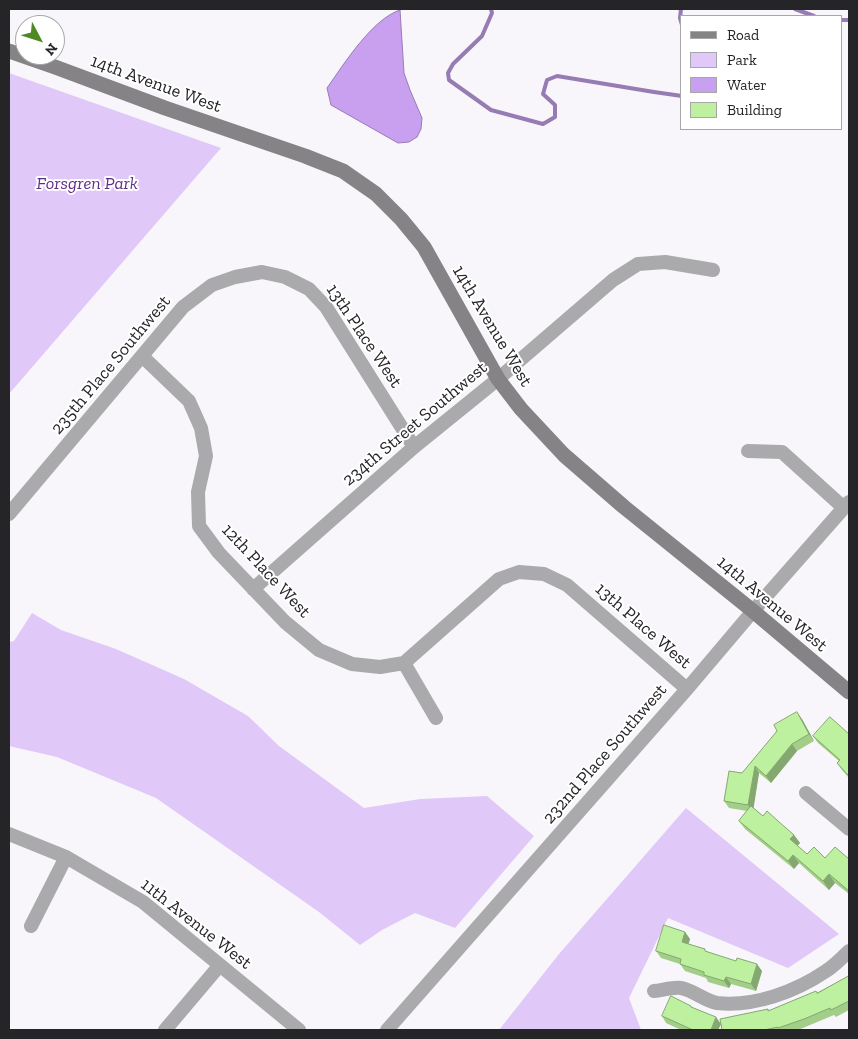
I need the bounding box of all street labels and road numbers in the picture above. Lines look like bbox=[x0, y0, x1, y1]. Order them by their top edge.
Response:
street label: 14th Avenue West bbox=[88, 50, 224, 118]
street label: 14th Avenue West bbox=[447, 261, 537, 391]
street label: 13th Place West bbox=[321, 280, 407, 392]
street label: 235th Place Southwest bbox=[47, 291, 175, 439]
street label: 234th Street Southwest bbox=[338, 357, 492, 491]
street label: 12th Place West bbox=[217, 519, 315, 623]
street label: 14th Avenue West bbox=[712, 552, 832, 656]
street label: 13th Place West bbox=[591, 578, 695, 674]
street label: 232nd Place Southwest bbox=[538, 680, 672, 828]
street label: 11th Avenue West bbox=[136, 874, 256, 974]

